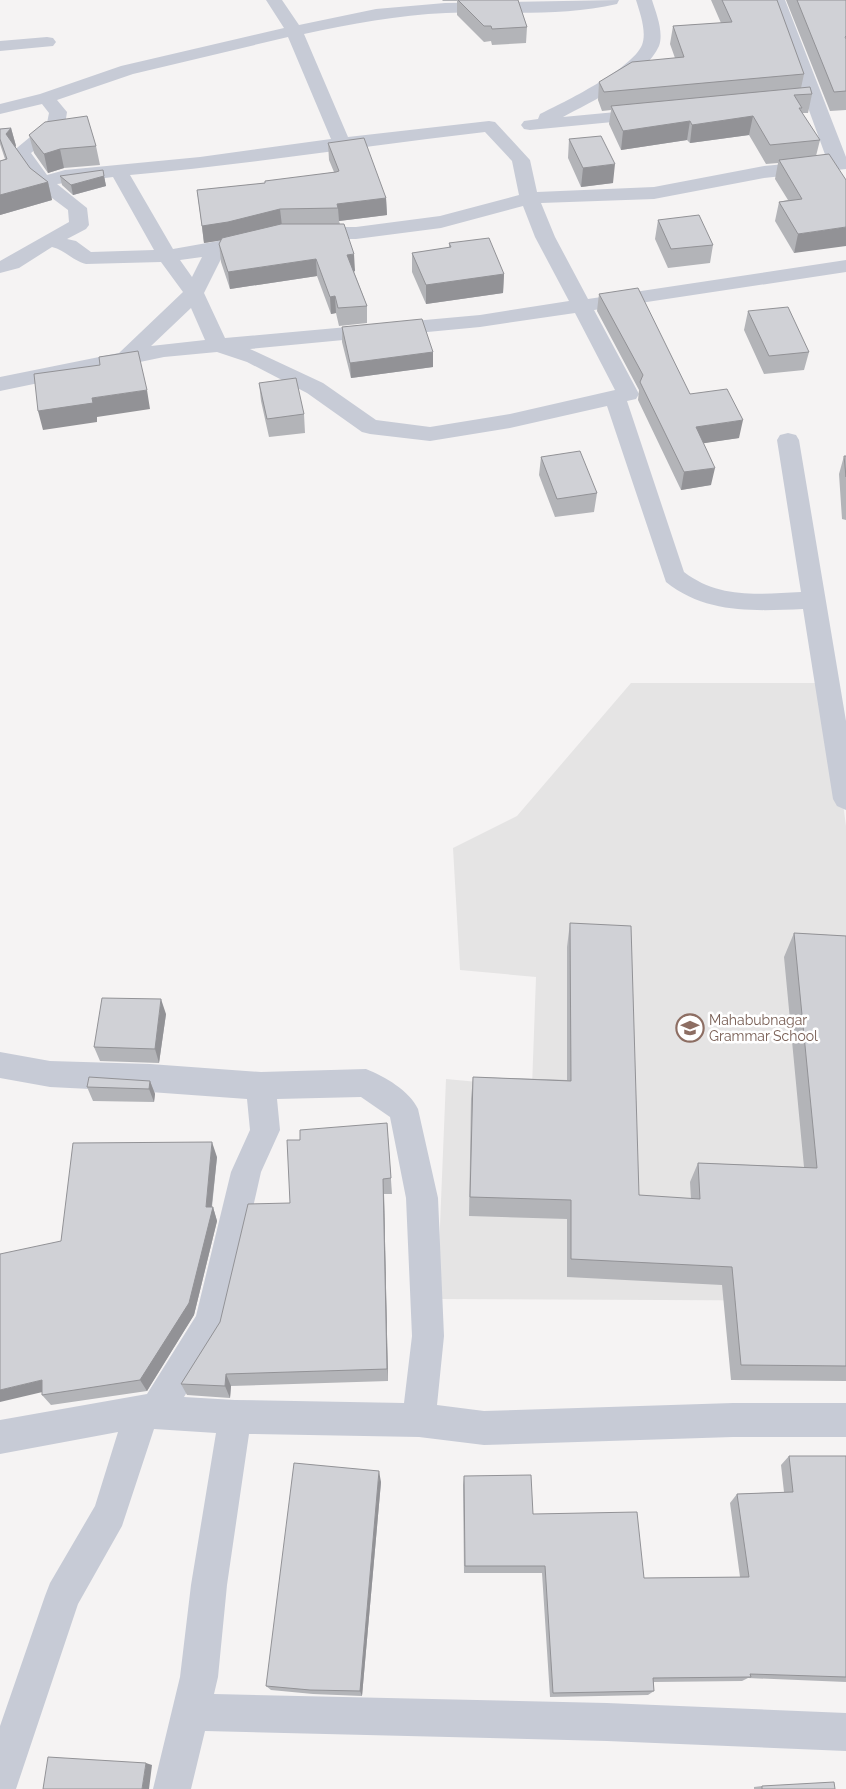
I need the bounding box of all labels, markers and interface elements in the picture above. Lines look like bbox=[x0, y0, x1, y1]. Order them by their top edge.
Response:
place label: Mahabubnagar Grammar School bbox=[709, 1012, 818, 1044]
school or university icon: Mahabubnagar Grammar School bbox=[675, 1013, 705, 1043]

